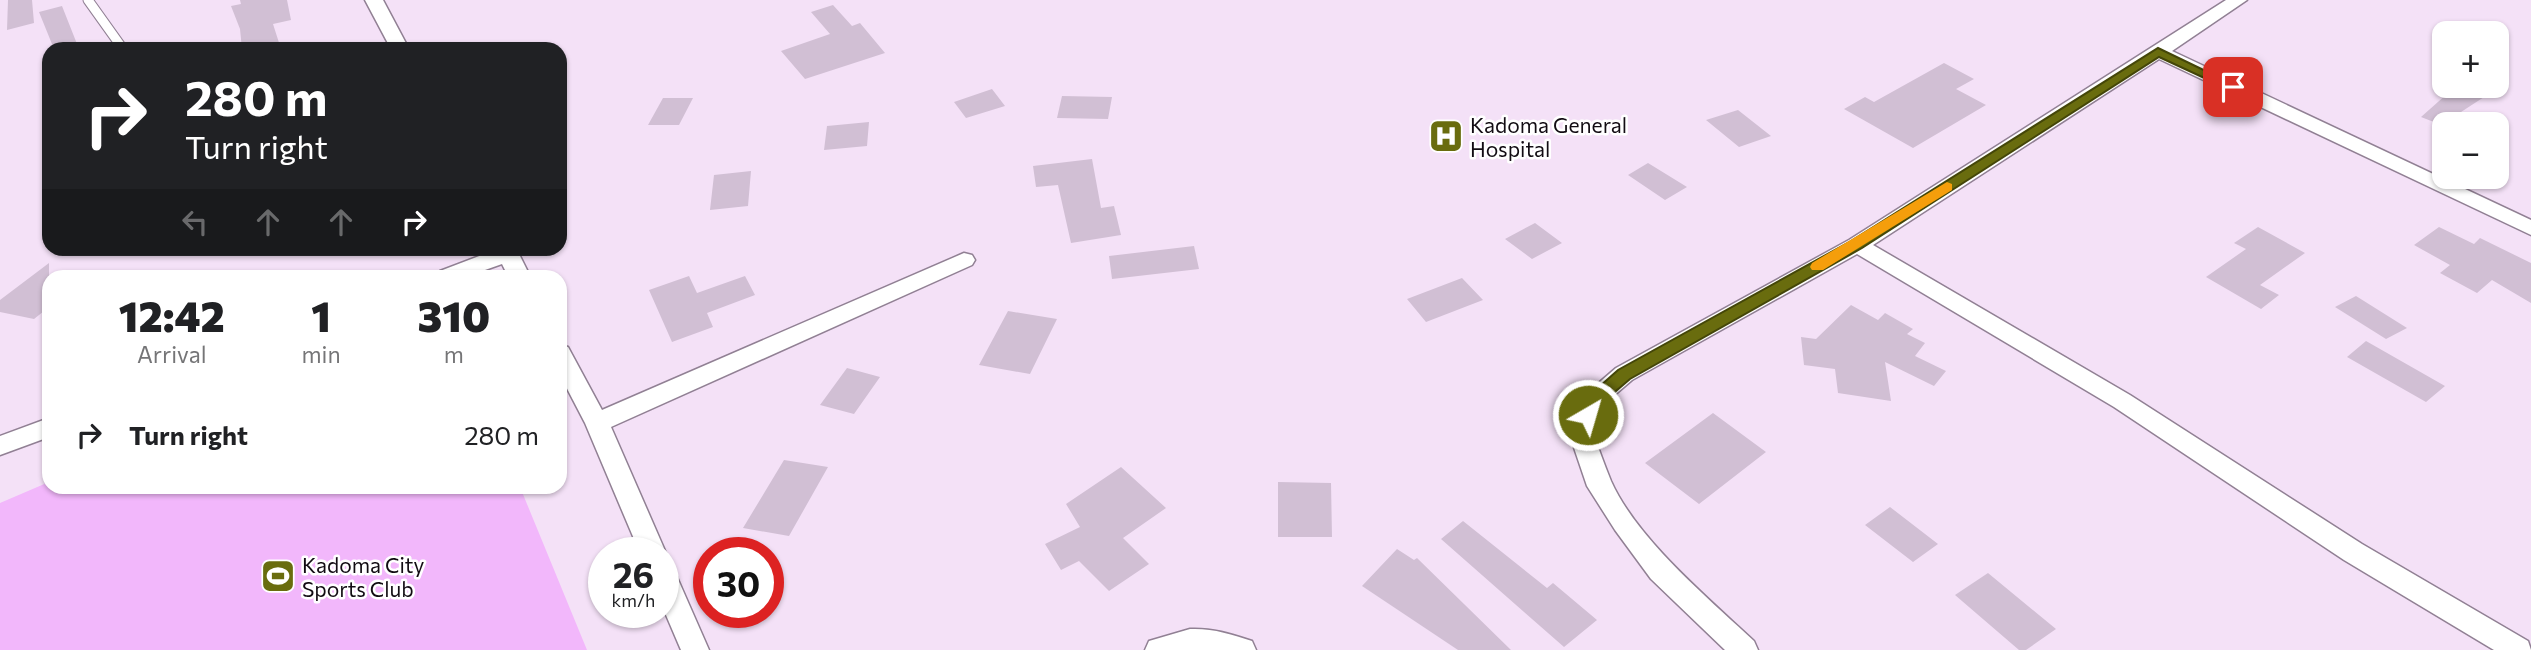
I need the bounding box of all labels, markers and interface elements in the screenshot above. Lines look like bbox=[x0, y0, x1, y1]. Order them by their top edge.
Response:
map controls bbox=[2432, 21, 2509, 189]
button: + bbox=[2432, 21, 2509, 98]
pin bbox=[2203, 57, 2263, 117]
text: 280 m bbox=[185, 66, 328, 126]
icon: arrive bbox=[2214, 68, 2252, 106]
icon: right bbox=[70, 70, 161, 161]
place label: Kadoma General Hospital bbox=[1470, 112, 1627, 161]
button: − bbox=[2432, 112, 2509, 189]
hospital icon: Kadoma General Hospital bbox=[1427, 117, 1465, 155]
text: Turn right bbox=[185, 126, 328, 166]
icon: left bbox=[176, 203, 214, 241]
icon: ahead bbox=[249, 203, 287, 241]
icon: ahead bbox=[322, 203, 360, 241]
icon: right bbox=[395, 203, 433, 241]
text: 12:42 bbox=[119, 289, 225, 341]
text: 1 bbox=[311, 289, 331, 341]
text: 310 bbox=[418, 289, 490, 341]
text: Arrival bbox=[137, 340, 207, 368]
text: min bbox=[302, 340, 341, 368]
text: m bbox=[444, 340, 464, 368]
position arrow bbox=[1551, 378, 1625, 452]
icon: right bbox=[70, 416, 108, 454]
text: Turn right bbox=[129, 419, 248, 450]
text: 280 m bbox=[464, 419, 539, 450]
speed limit sign: 30 bbox=[693, 537, 784, 628]
place label: Kadoma City Sports Club bbox=[302, 552, 424, 601]
text: 26 bbox=[613, 552, 654, 595]
sports icon: Kadoma City Sports Club bbox=[259, 557, 297, 595]
text: km/h bbox=[612, 589, 655, 611]

